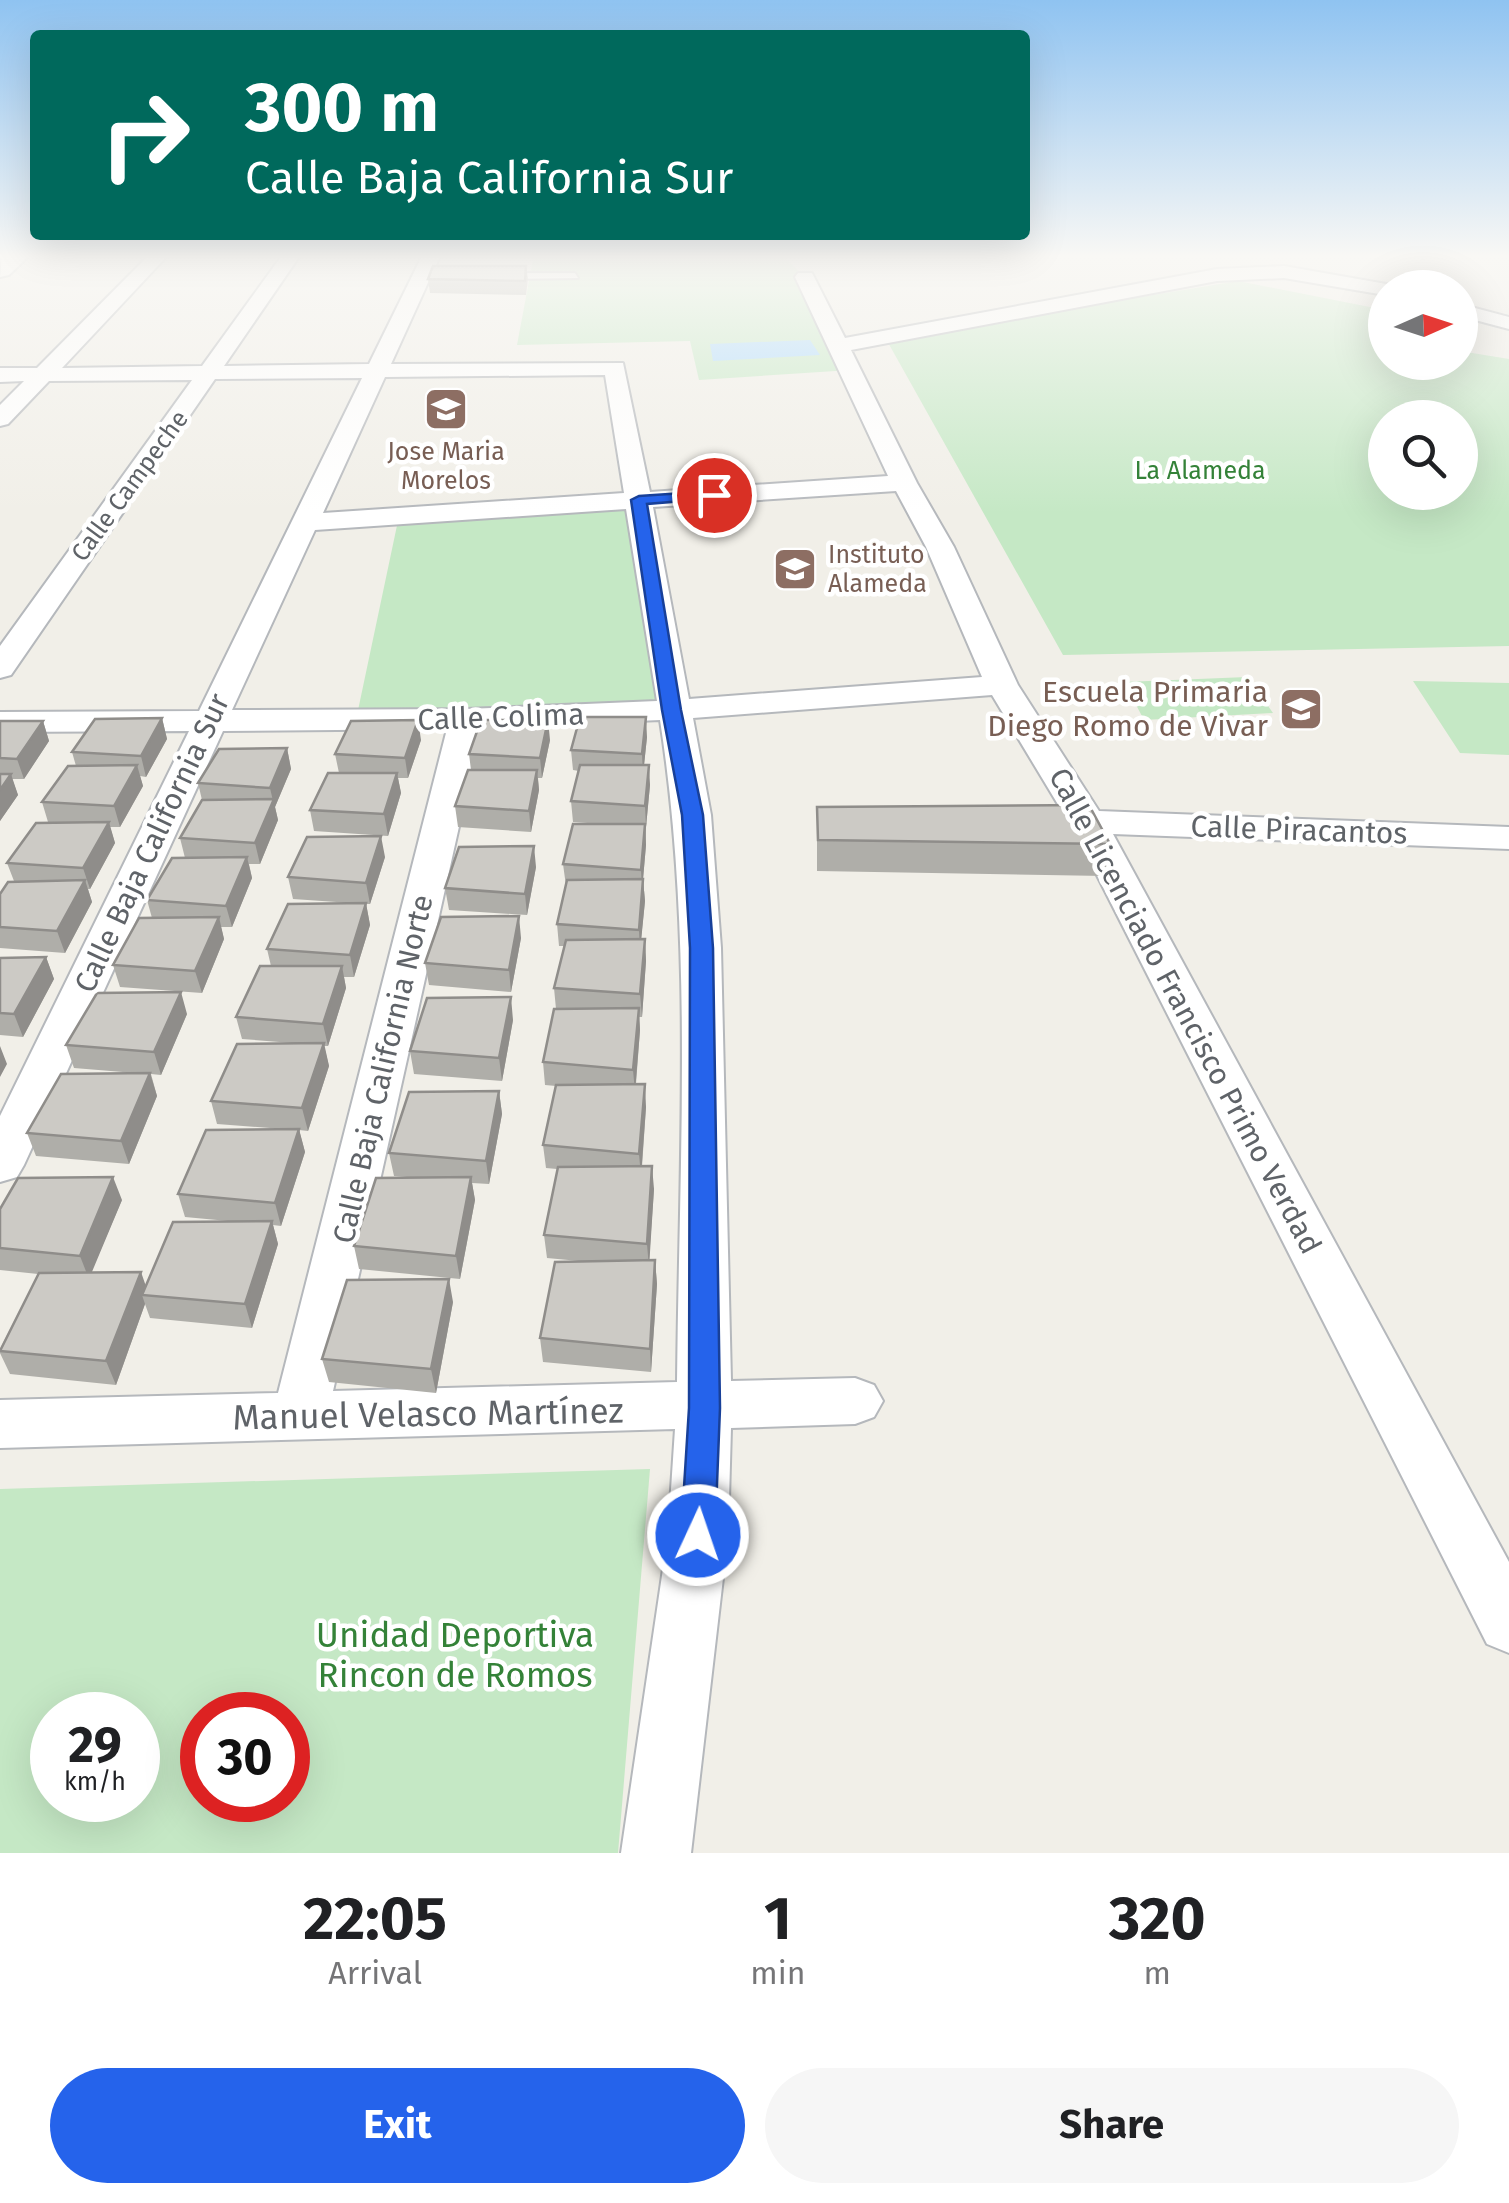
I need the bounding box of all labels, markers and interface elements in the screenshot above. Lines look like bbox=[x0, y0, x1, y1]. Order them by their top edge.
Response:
text: 300 m bbox=[245, 66, 439, 150]
icon: right bbox=[80, 70, 210, 200]
text: Calle Baja California Sur bbox=[245, 151, 733, 205]
north arrow bbox=[1368, 270, 1478, 380]
map controls bbox=[1368, 270, 1478, 510]
school or university icon: Jose Maria Morelos bbox=[423, 386, 469, 432]
button: search bbox=[1368, 400, 1478, 510]
street label: Calle Campeche bbox=[65, 405, 195, 567]
place label: Jose Maria Morelos bbox=[387, 437, 505, 496]
pin bbox=[672, 453, 757, 538]
park label: La Alameda bbox=[1134, 456, 1266, 486]
icon: arrive bbox=[687, 468, 742, 523]
place label: Instituto Alameda bbox=[828, 540, 927, 599]
school or university icon: Instituto Alameda bbox=[772, 546, 818, 592]
place label: Escuela Primaria Diego Romo de Vivar bbox=[987, 674, 1268, 744]
school or university icon: Escuela Primaria Diego Romo de Vivar bbox=[1278, 686, 1324, 732]
street label: Calle Baja California Sur bbox=[67, 688, 237, 998]
street label: Calle Colima bbox=[417, 696, 585, 738]
street label: Calle Licenciado Francisco Primo Verdad bbox=[1041, 762, 1329, 1260]
street label: Calle Piracantos bbox=[1190, 808, 1408, 852]
street label: Calle Baja California Norte bbox=[325, 891, 441, 1247]
street label: Manuel Velasco Martínez bbox=[232, 1390, 624, 1438]
position arrow bbox=[646, 1483, 750, 1587]
park label: Unidad Deportiva Rincon de Romos bbox=[316, 1614, 594, 1696]
speed limit sign: 30 bbox=[180, 1692, 310, 1822]
text: 29 bbox=[68, 1715, 122, 1775]
text: km/h bbox=[64, 1767, 126, 1797]
text: 22:05 bbox=[303, 1883, 447, 1955]
text: 1 bbox=[764, 1883, 792, 1955]
text: 320 bbox=[1109, 1883, 1206, 1955]
text: Arrival bbox=[328, 1954, 422, 1992]
text: min bbox=[750, 1954, 806, 1992]
text: m bbox=[1144, 1954, 1171, 1992]
button: Exit bbox=[50, 2068, 745, 2183]
button: Share bbox=[765, 2068, 1459, 2183]

